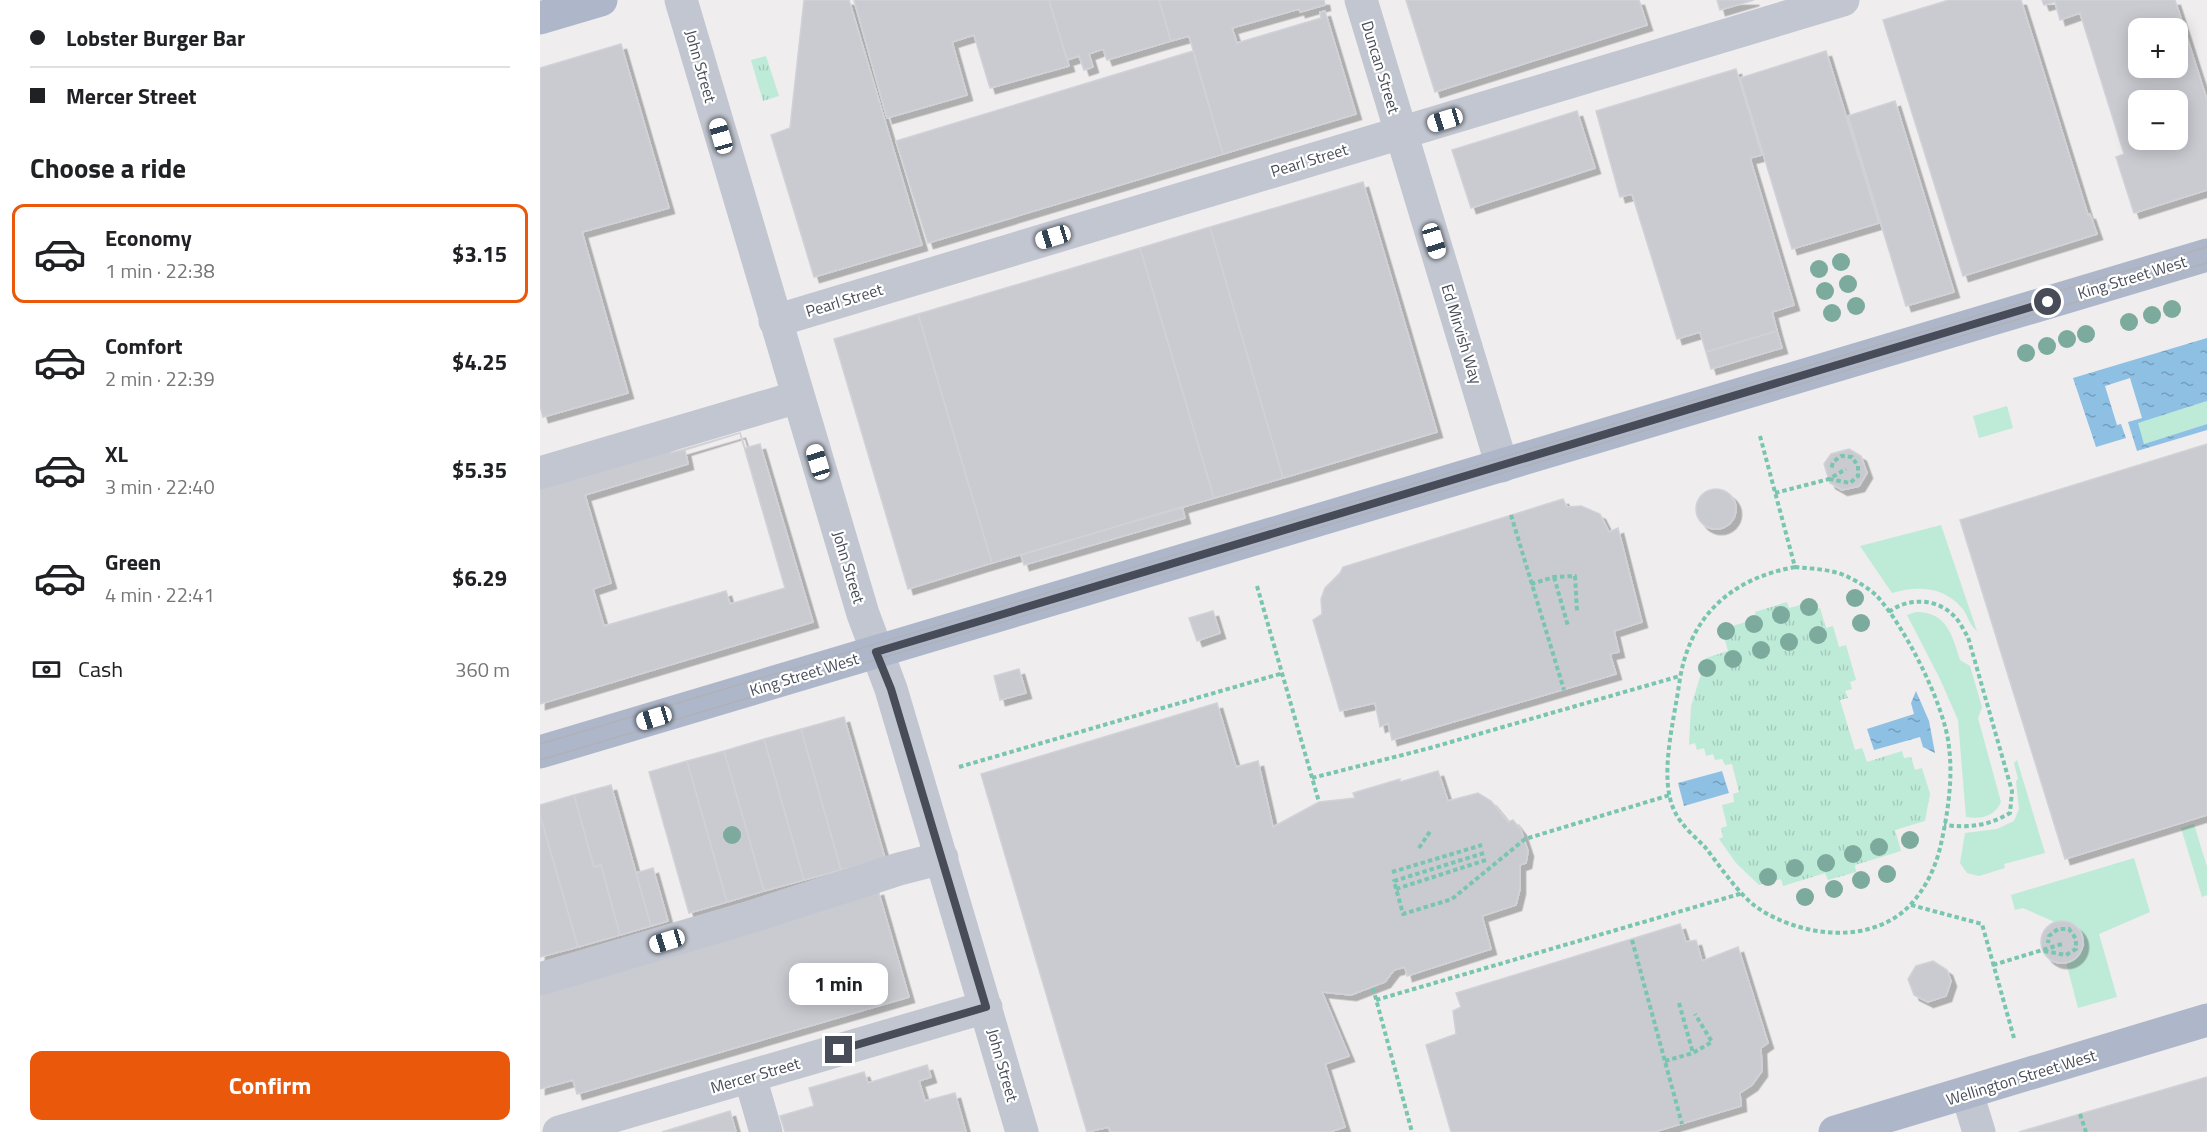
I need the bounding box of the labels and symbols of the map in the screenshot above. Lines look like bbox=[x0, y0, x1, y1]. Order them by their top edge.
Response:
street label: Duncan Street bbox=[1356, 18, 1407, 117]
street label: John Street bbox=[679, 27, 723, 106]
car bbox=[1425, 106, 1465, 134]
car bbox=[707, 116, 735, 156]
street label: Pearl Street bbox=[1267, 137, 1351, 183]
car bbox=[1420, 221, 1448, 261]
car bbox=[1033, 223, 1073, 251]
street label: King Street West bbox=[2075, 249, 2190, 305]
street label: Pearl Street bbox=[802, 277, 886, 323]
street label: Ed Mirvish Way bbox=[1435, 281, 1489, 387]
route start bbox=[2034, 288, 2061, 315]
car bbox=[804, 442, 832, 482]
street label: John Street bbox=[827, 528, 872, 607]
street label: King Street West bbox=[747, 646, 862, 702]
car bbox=[634, 704, 674, 732]
car bbox=[647, 927, 687, 955]
callout: 1 min bbox=[790, 963, 888, 1005]
street label: John Street bbox=[981, 1026, 1025, 1105]
route end bbox=[825, 1036, 852, 1063]
street label: Wellington Street West bbox=[1943, 1043, 2099, 1111]
street label: Mercer Street bbox=[707, 1051, 803, 1099]

